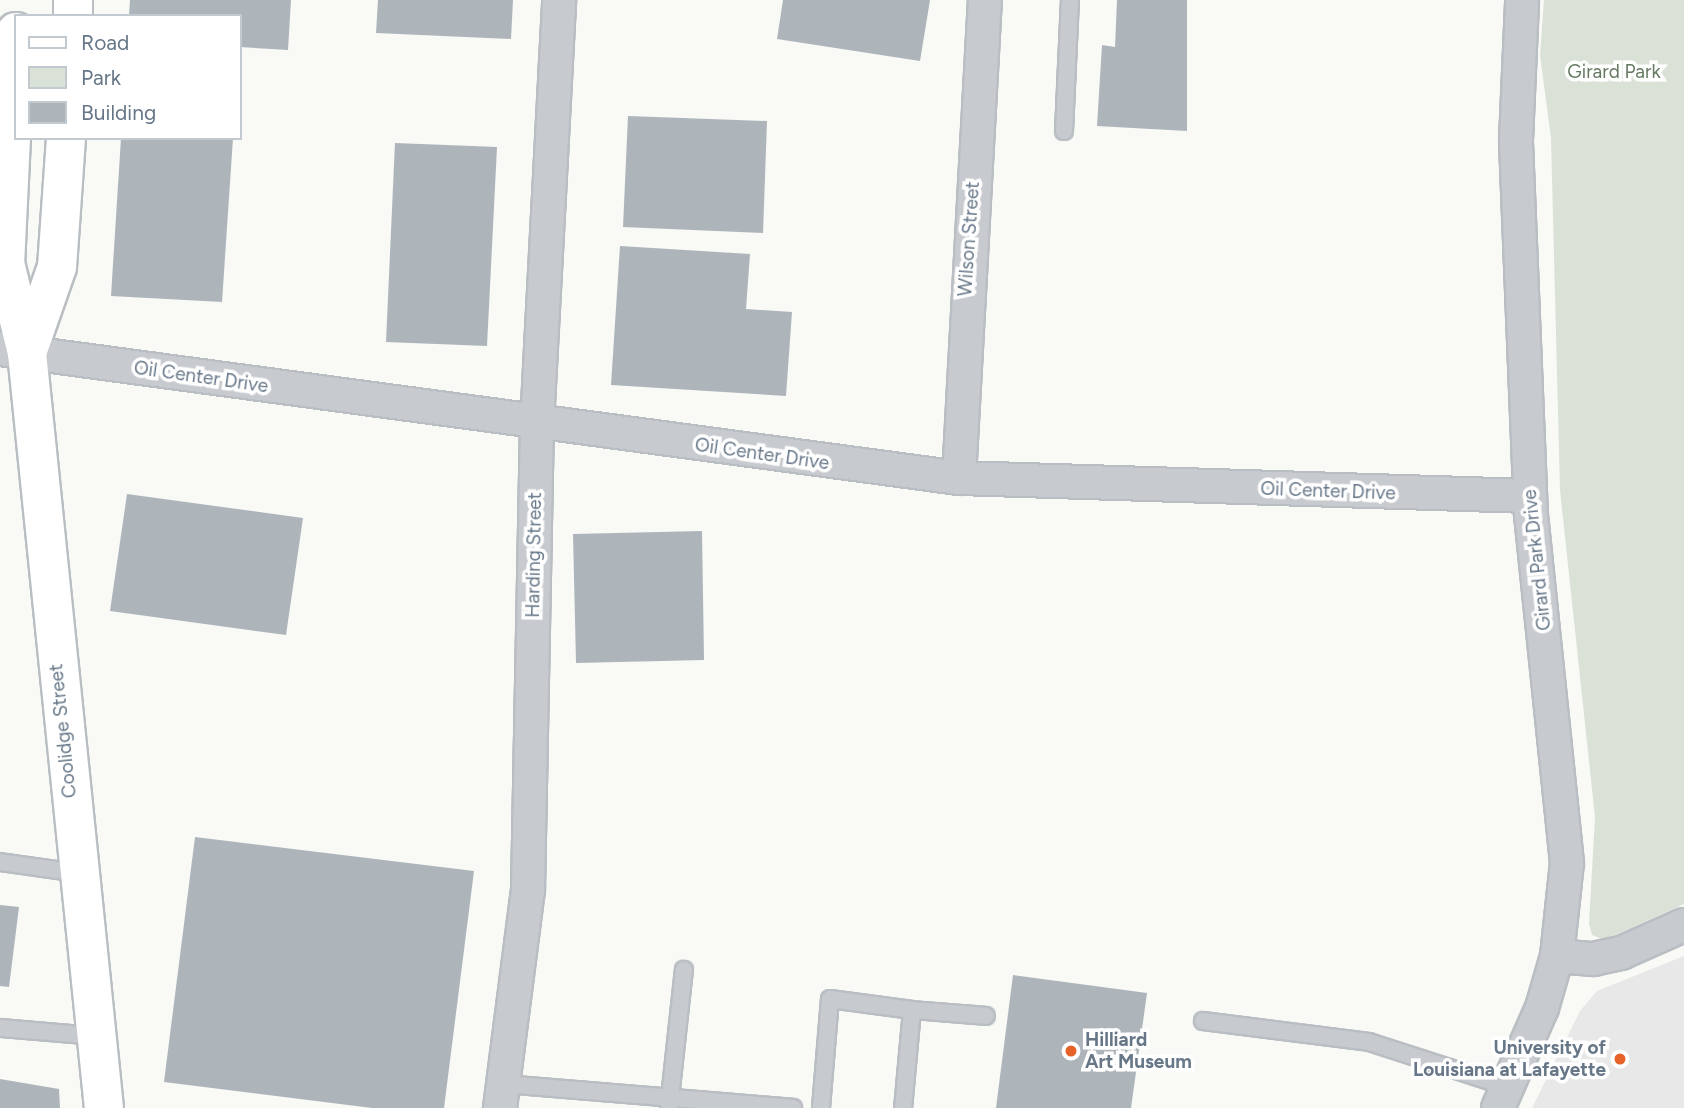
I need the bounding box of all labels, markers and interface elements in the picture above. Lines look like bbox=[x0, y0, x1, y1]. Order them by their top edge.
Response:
legend bbox=[14, 14, 242, 140]
text: Road bbox=[81, 30, 129, 55]
park label: Girard Park bbox=[1567, 61, 1661, 83]
text: Park bbox=[81, 65, 121, 90]
text: Building bbox=[81, 100, 156, 125]
street label: Wilson Street bbox=[954, 181, 984, 297]
street label: Oil Center Drive bbox=[132, 356, 270, 398]
street label: Oil Center Drive bbox=[693, 433, 831, 475]
street label: Oil Center Drive bbox=[1260, 477, 1396, 505]
street label: Girard Park Drive bbox=[1518, 488, 1556, 632]
street label: Harding Street bbox=[522, 492, 546, 618]
street label: Coolidge Street bbox=[45, 663, 81, 799]
place label: Hilliard Art Museum bbox=[1085, 1029, 1192, 1073]
place label: University of Louisiana at Lafayette bbox=[1413, 1037, 1606, 1081]
marker: Hilliard Art Museum bbox=[1063, 1043, 1079, 1059]
marker: University of Louisiana at Lafayette bbox=[1612, 1051, 1628, 1067]

